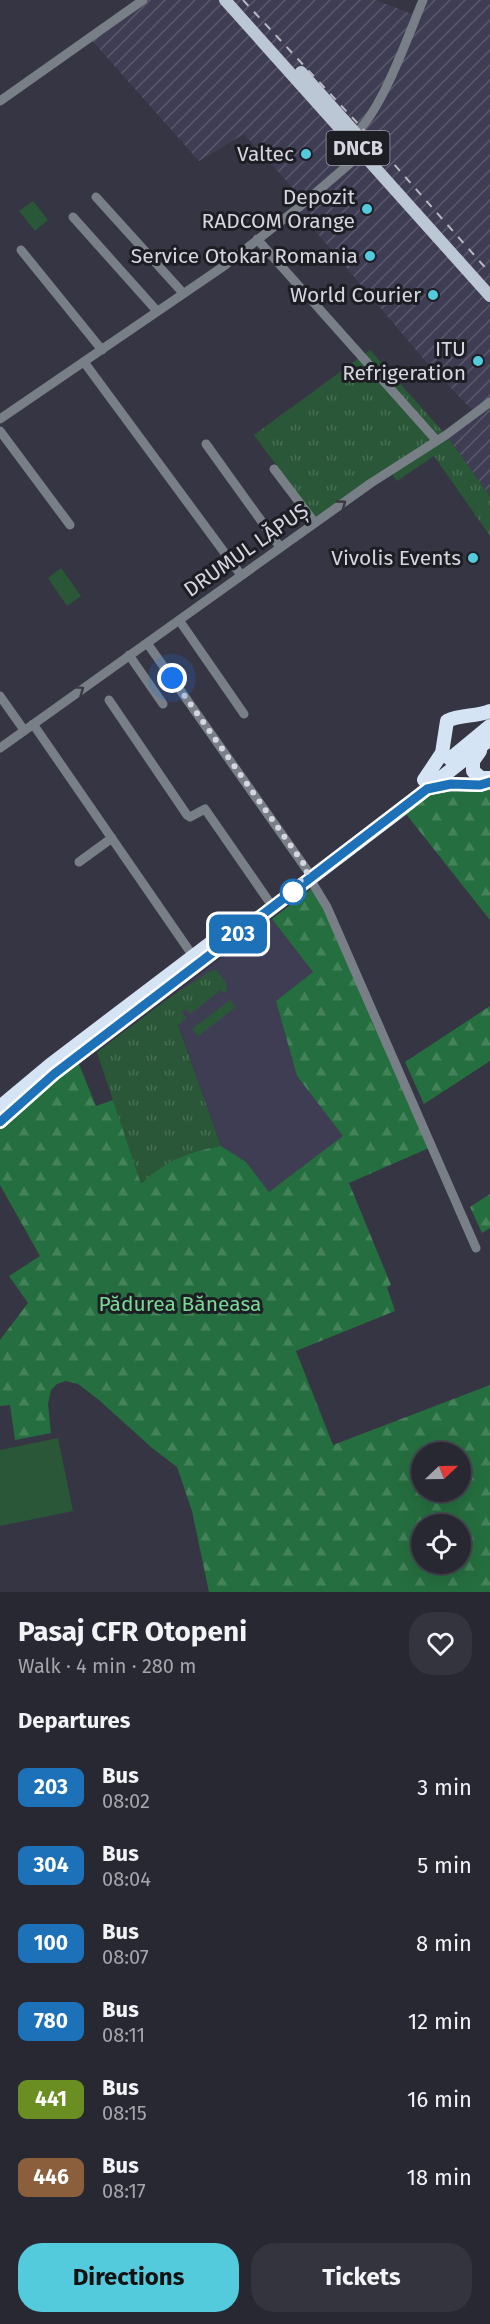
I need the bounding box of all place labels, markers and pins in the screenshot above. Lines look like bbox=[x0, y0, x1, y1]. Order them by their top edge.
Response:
place label: Valtec bbox=[237, 141, 294, 167]
marker: Valtec bbox=[299, 147, 313, 161]
place label: Depozit RADCOM Orange bbox=[201, 184, 355, 234]
marker: Depozit RADCOM Orange bbox=[360, 202, 374, 216]
place label: Service Otokar Romania bbox=[131, 243, 358, 269]
marker: Service Otokar Romania bbox=[363, 249, 377, 263]
place label: World Courier bbox=[290, 282, 421, 308]
marker: World Courier bbox=[426, 288, 440, 302]
place label: ITU Refrigeration bbox=[342, 336, 466, 386]
marker: ITU Refrigeration bbox=[471, 354, 485, 368]
place label: Vivolis Events bbox=[331, 545, 461, 571]
marker: Vivolis Events bbox=[466, 551, 480, 565]
unlabelled marker bbox=[280, 879, 306, 905]

